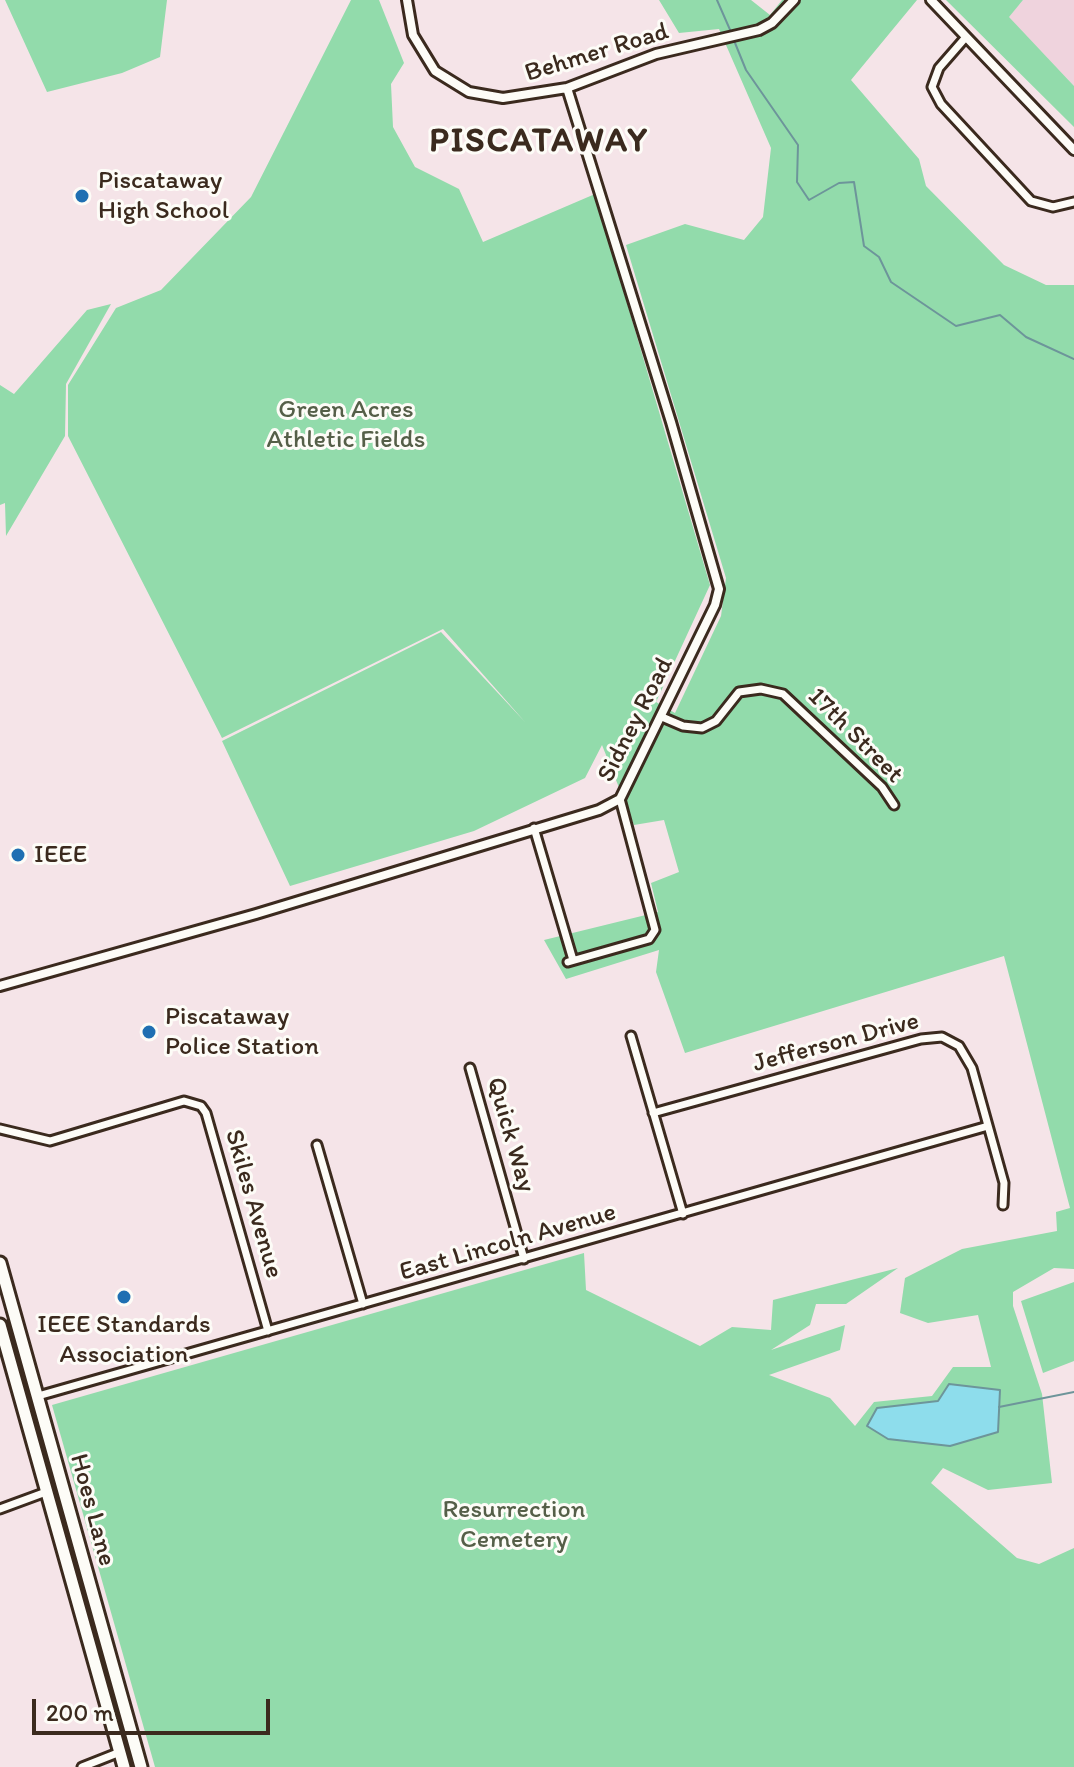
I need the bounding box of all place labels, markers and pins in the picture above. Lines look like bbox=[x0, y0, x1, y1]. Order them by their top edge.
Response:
place label: Piscataway High School bbox=[98, 165, 229, 226]
marker: Piscataway High School bbox=[73, 187, 91, 205]
place label: IEEE bbox=[34, 839, 87, 871]
marker: IEEE bbox=[9, 846, 27, 864]
place label: Piscataway Police Station bbox=[165, 1001, 319, 1062]
marker: Piscataway Police Station bbox=[140, 1023, 158, 1041]
marker: IEEE Standards Association bbox=[115, 1288, 133, 1306]
place label: IEEE Standards Association bbox=[37, 1309, 211, 1370]

